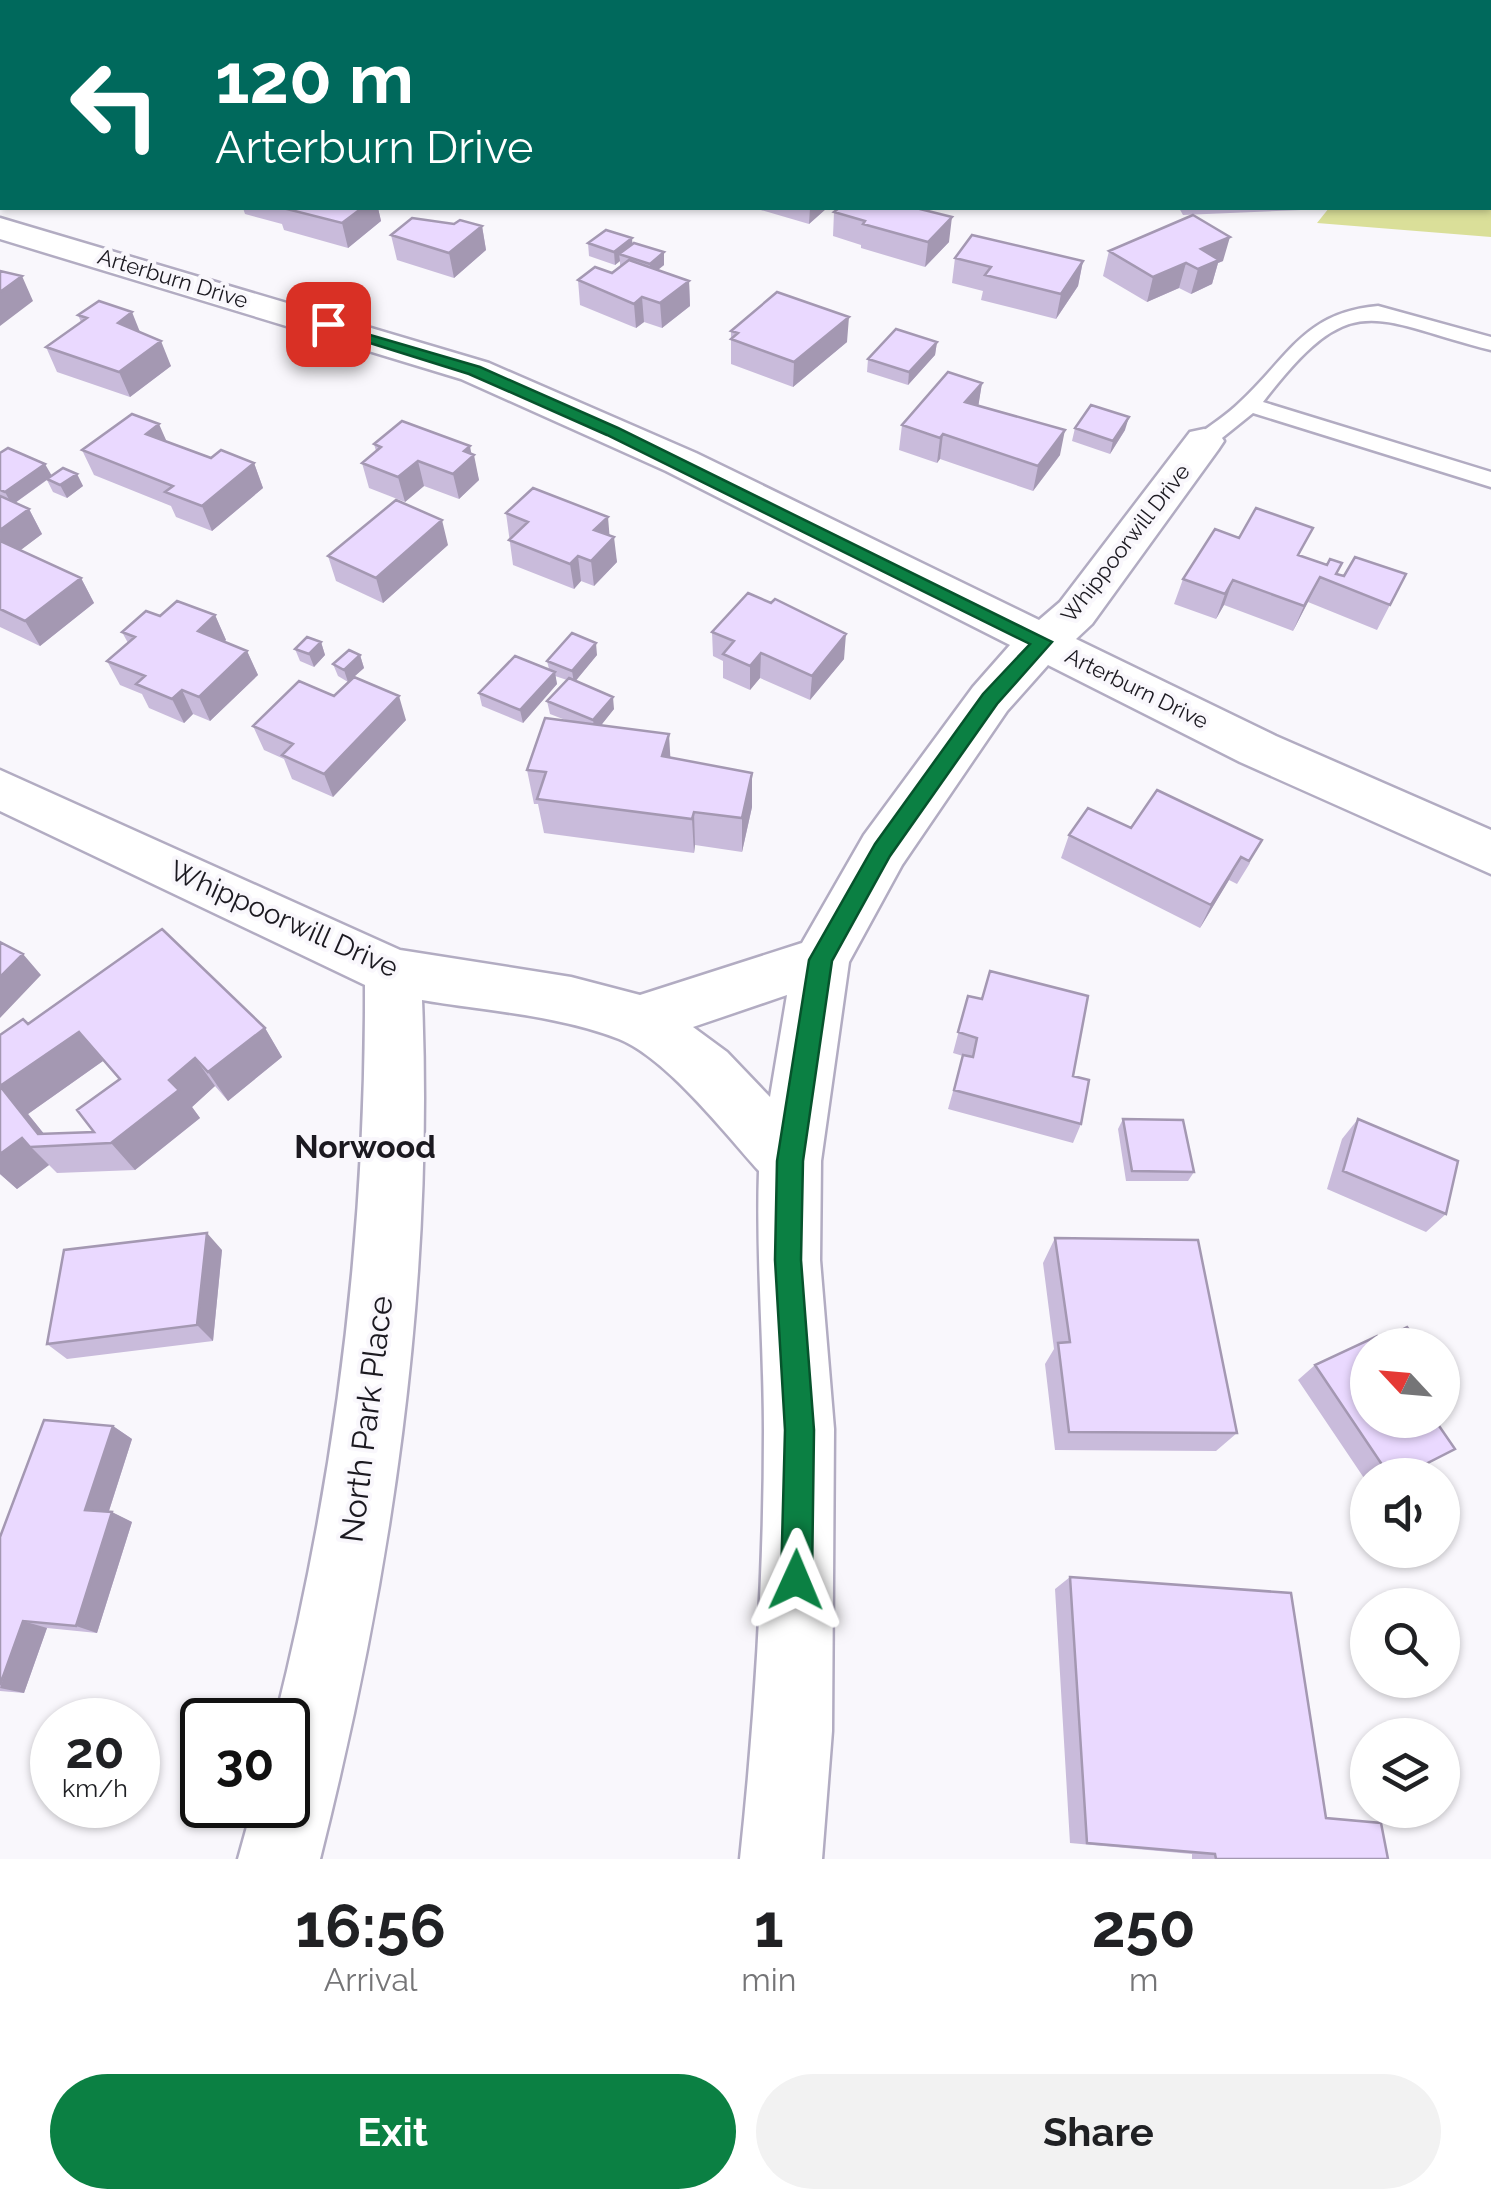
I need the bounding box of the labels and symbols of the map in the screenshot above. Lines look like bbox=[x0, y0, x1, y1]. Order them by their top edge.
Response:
street label: Arterburn Drive bbox=[95, 243, 251, 313]
pin bbox=[286, 282, 371, 367]
street label: Whippoorwill Drive bbox=[1055, 459, 1195, 627]
street label: Arterburn Drive bbox=[1061, 642, 1213, 734]
street label: Whippoorwill Drive bbox=[165, 854, 403, 984]
district label: Norwood bbox=[294, 1128, 436, 1165]
street label: North Park Place bbox=[333, 1294, 399, 1544]
north arrow bbox=[1350, 1328, 1460, 1438]
position arrow bbox=[744, 1528, 848, 1632]
speed limit sign: 30 bbox=[180, 1698, 310, 1828]

